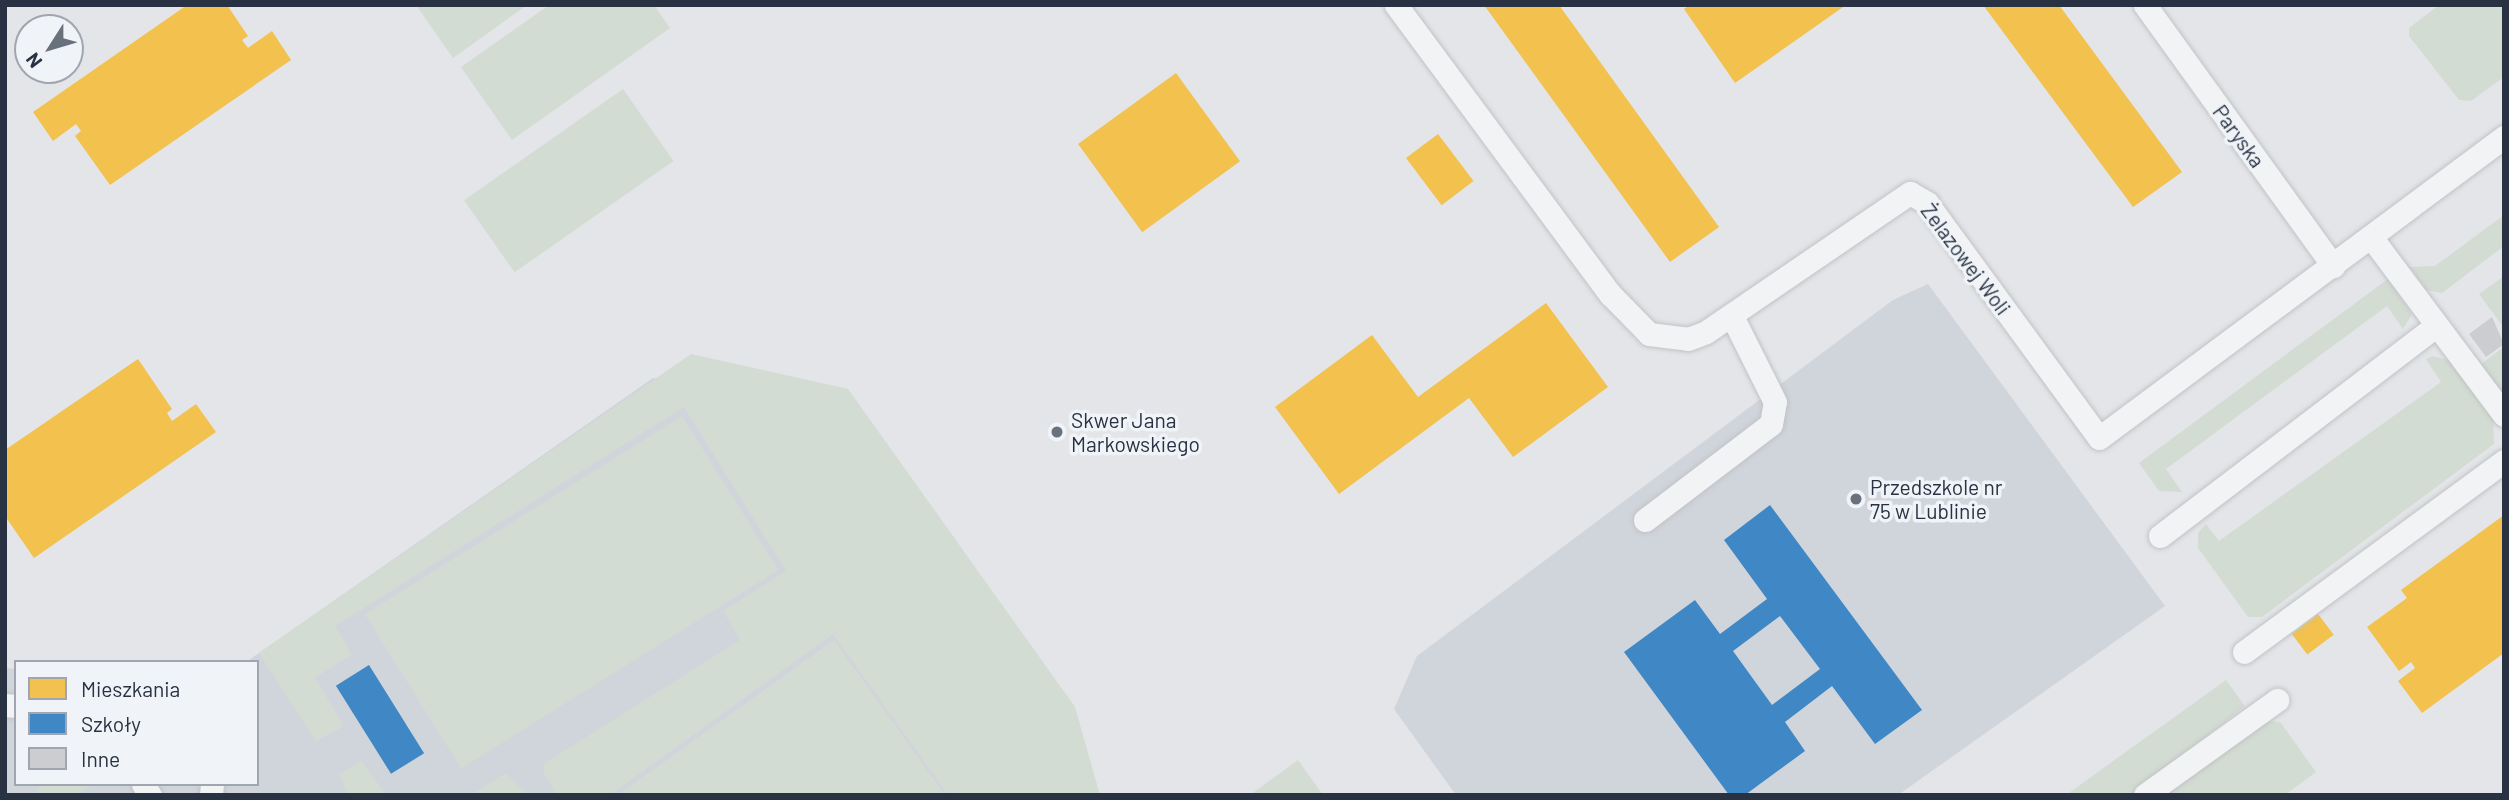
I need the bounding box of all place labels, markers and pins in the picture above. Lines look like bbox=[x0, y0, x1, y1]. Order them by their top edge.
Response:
place label: Skwer Jana Markowskiego bbox=[1071, 407, 1200, 457]
marker: Skwer Jana Markowskiego bbox=[1049, 424, 1065, 440]
place label: Przedszkole nr 75 w Lublinie bbox=[1870, 474, 2002, 524]
marker: Przedszkole nr 75 w Lublinie bbox=[1848, 491, 1864, 507]

